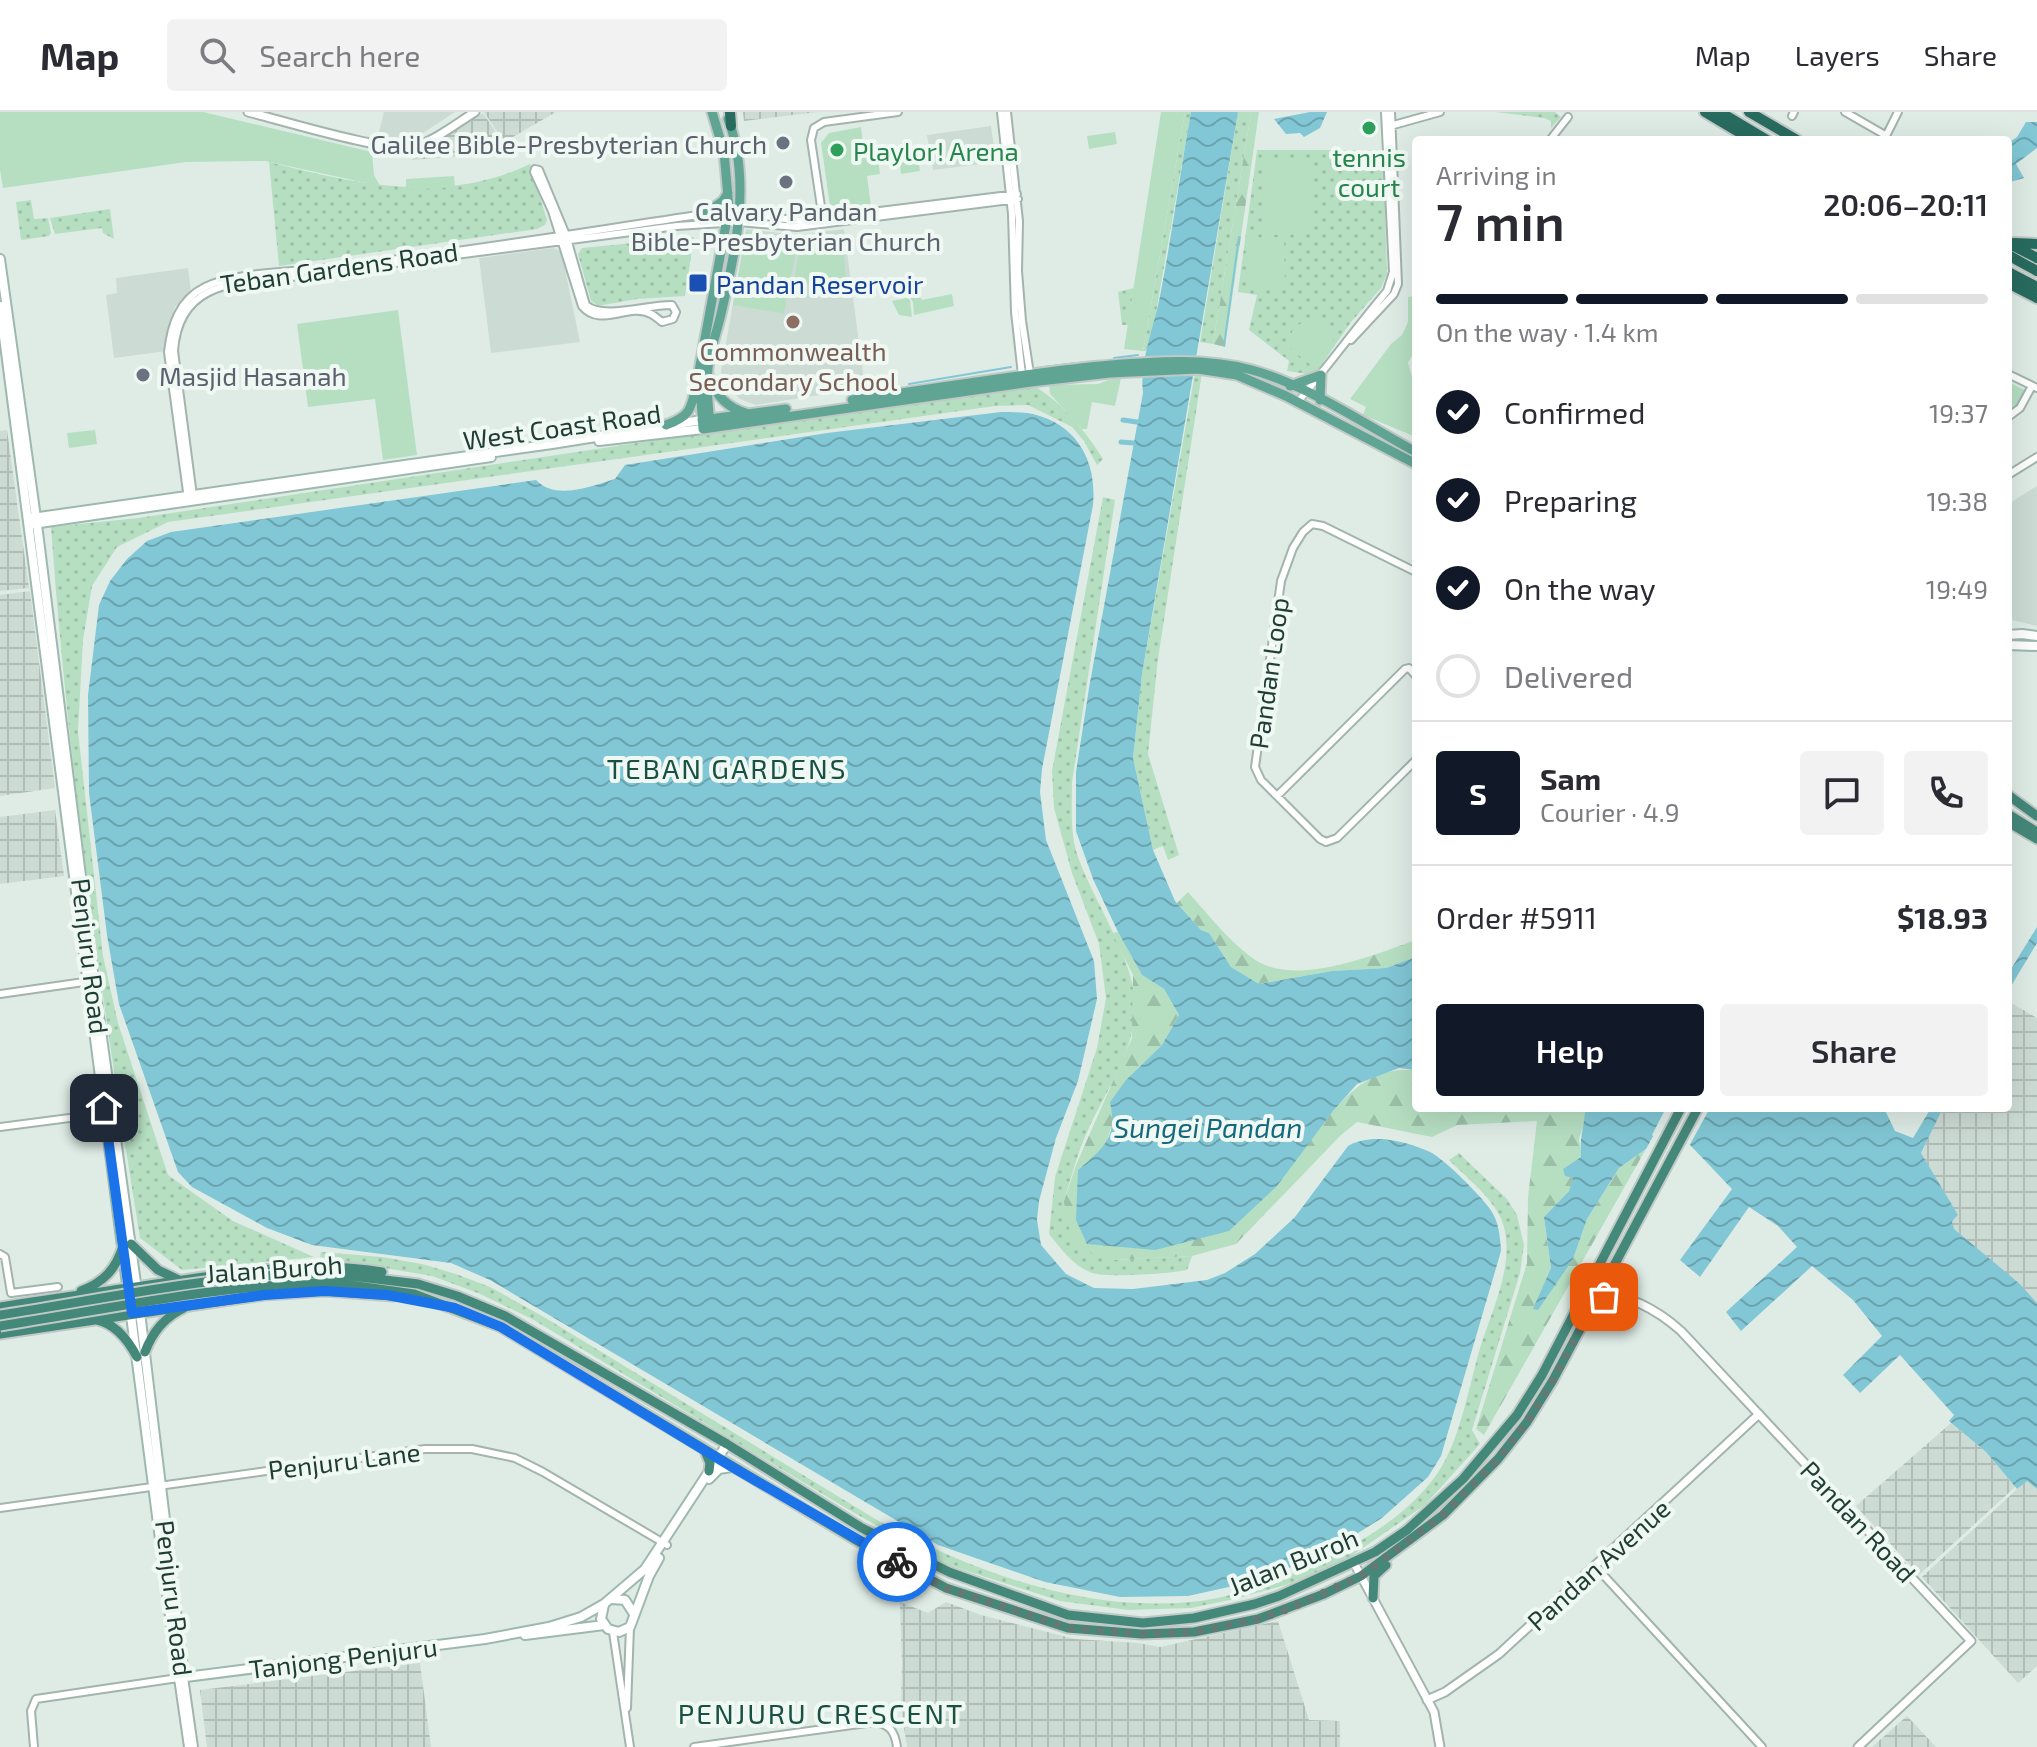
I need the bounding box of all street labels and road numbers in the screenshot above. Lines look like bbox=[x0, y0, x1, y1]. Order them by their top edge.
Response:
street label: Teban Gardens Road bbox=[218, 235, 460, 299]
street label: West Coast Road bbox=[461, 397, 663, 455]
street label: Pandan Loop bbox=[1242, 595, 1294, 751]
street label: Penjuru Road bbox=[66, 876, 116, 1036]
street label: Jalan Buroh bbox=[205, 1248, 343, 1288]
street label: Penjuru Lane bbox=[266, 1435, 422, 1485]
street label: Pandan Road bbox=[1795, 1454, 1923, 1588]
street label: Pandan Avenue bbox=[1520, 1492, 1676, 1636]
street label: Penjuru Road bbox=[150, 1518, 200, 1678]
street label: Jalan Buroh bbox=[1224, 1521, 1362, 1601]
street label: Tanjong Penjuru bbox=[247, 1630, 439, 1684]

